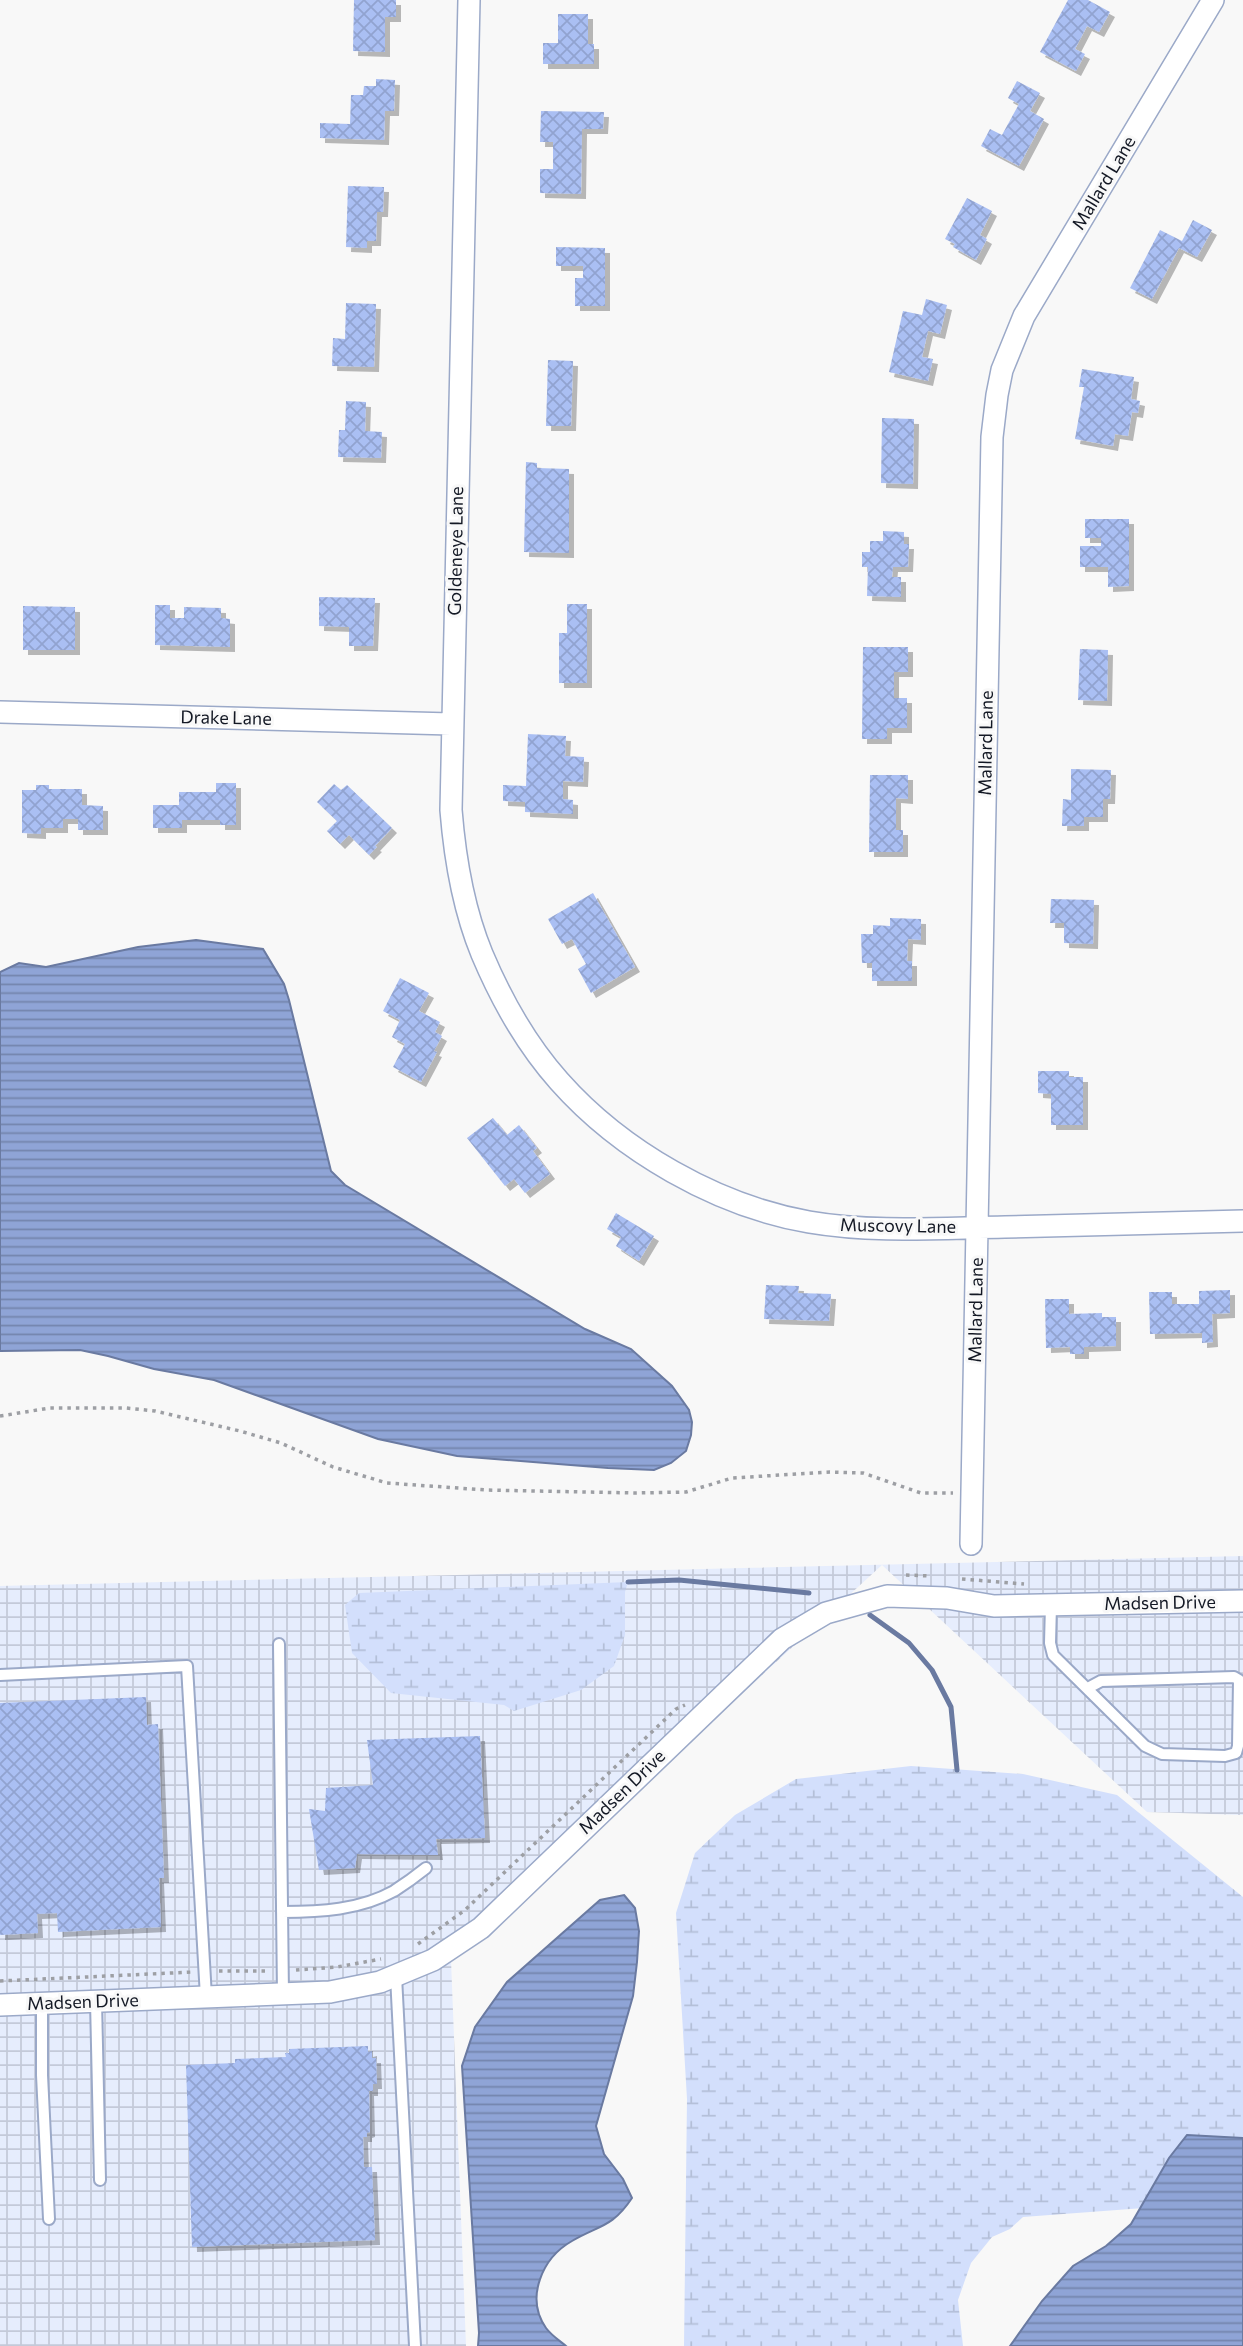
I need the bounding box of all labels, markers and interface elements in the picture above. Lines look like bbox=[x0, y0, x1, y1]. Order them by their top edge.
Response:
street label: Mallard Lane bbox=[1067, 132, 1140, 233]
street label: Goldeneye Lane bbox=[443, 486, 467, 616]
street label: Mallard Lane bbox=[973, 690, 997, 796]
street label: Drake Lane bbox=[180, 705, 272, 729]
street label: Muscovy Lane bbox=[840, 1213, 956, 1237]
street label: Mallard Lane bbox=[963, 1257, 987, 1363]
street label: Madsen Drive bbox=[1104, 1590, 1216, 1614]
street label: Madsen Drive bbox=[573, 1745, 669, 1838]
street label: Madsen Drive bbox=[27, 1988, 139, 2014]

